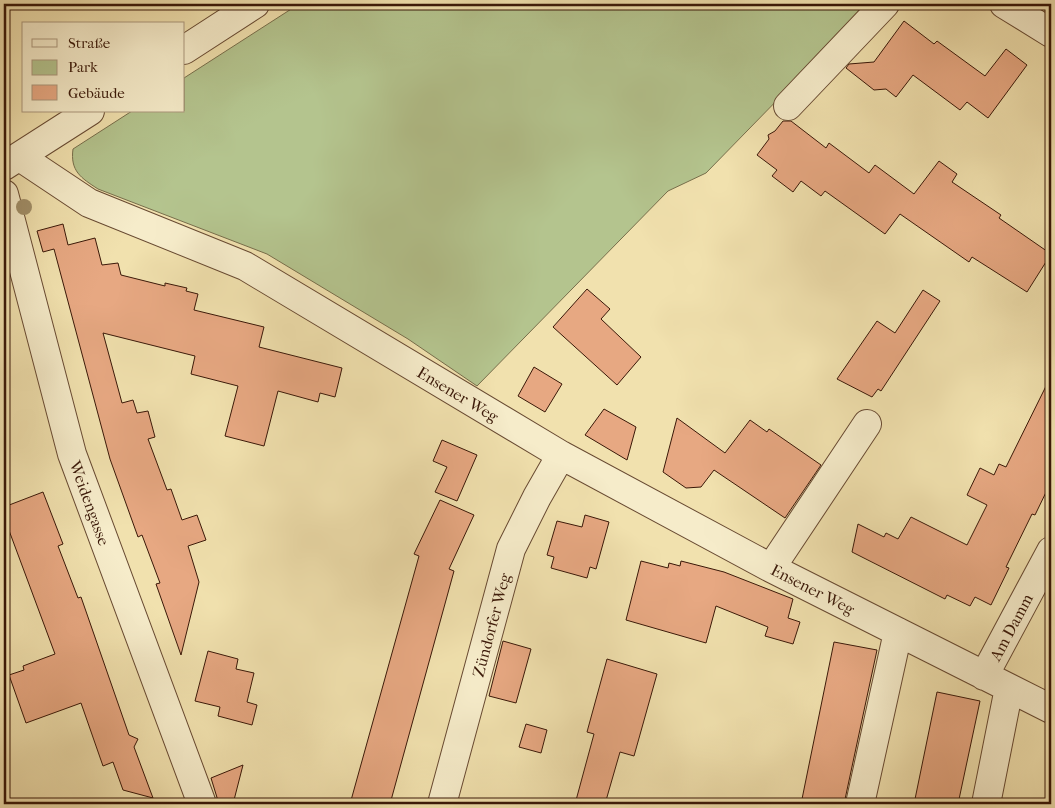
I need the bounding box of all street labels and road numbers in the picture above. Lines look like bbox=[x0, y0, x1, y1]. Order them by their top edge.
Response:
street label: Ensener Weg bbox=[414, 363, 502, 426]
street label: Weidengasse bbox=[65, 457, 114, 548]
street label: Ensener Weg bbox=[768, 560, 858, 619]
street label: Zündorfer Weg bbox=[468, 571, 515, 679]
street label: Am Damm bbox=[985, 590, 1037, 665]

